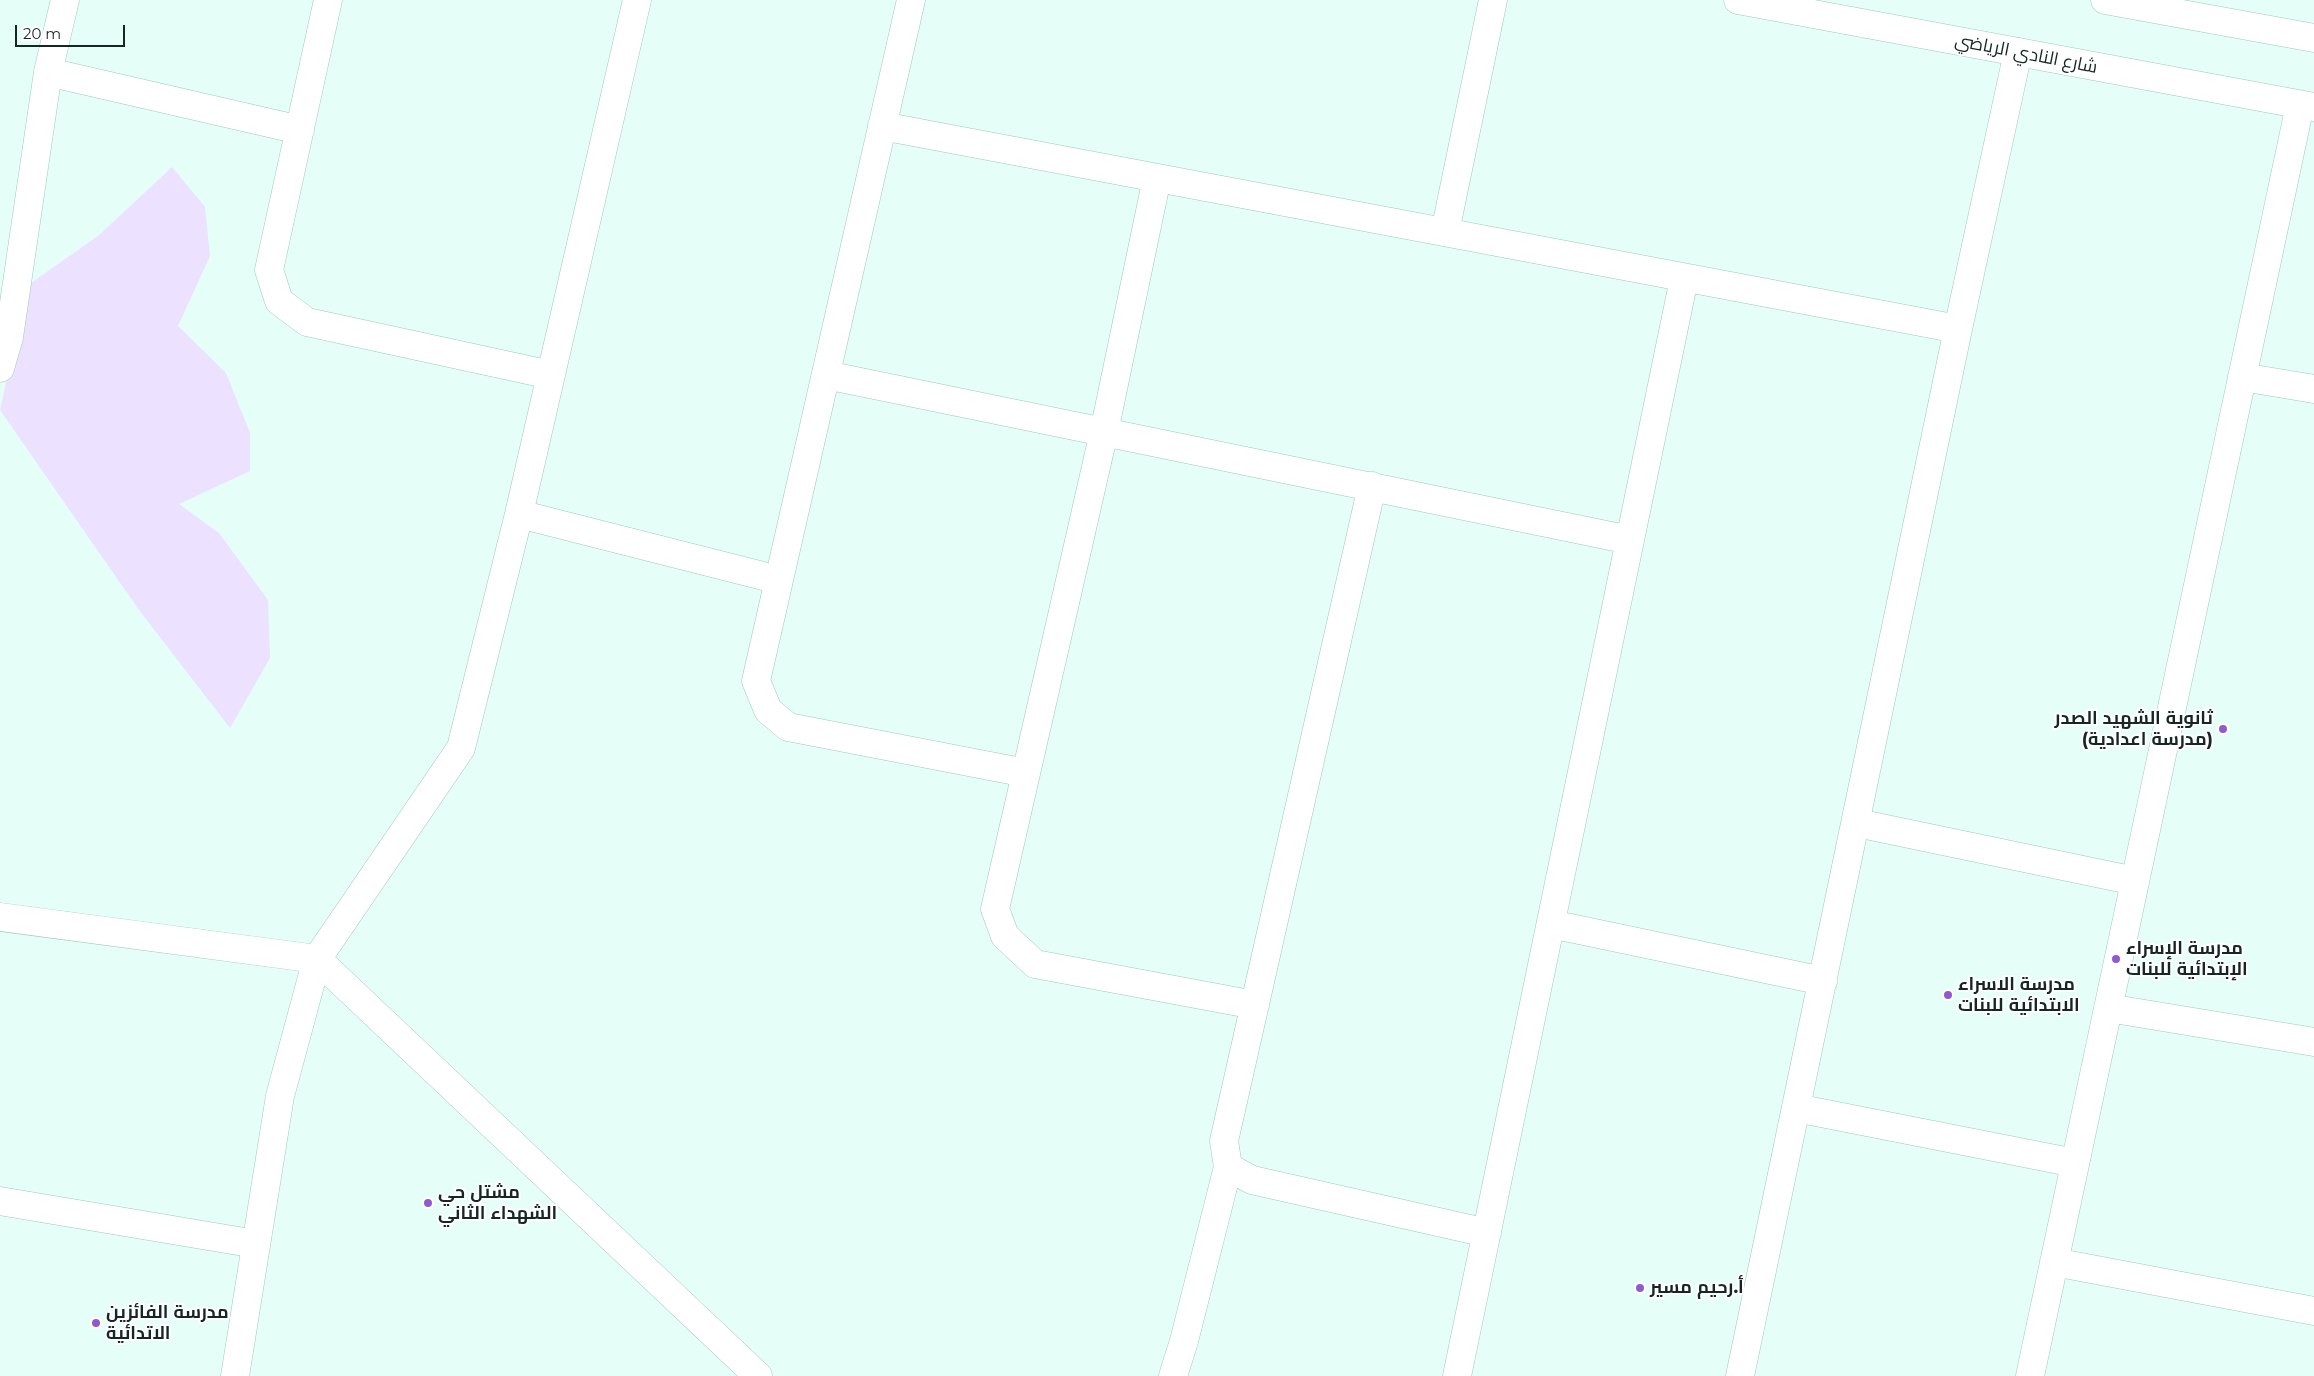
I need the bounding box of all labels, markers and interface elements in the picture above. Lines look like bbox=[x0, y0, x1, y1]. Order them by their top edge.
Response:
scale bar bbox=[18, 15, 128, 47]
text: 20 m bbox=[23, 24, 61, 43]
street label: شارع النادي الرياضي bbox=[1953, 30, 2099, 78]
place label: ثانوية الشهيد الصدر (مدرسة اعدادية) bbox=[2055, 708, 2213, 751]
marker: ثانوية الشهيد الصدر (مدرسة اعدادية) bbox=[2217, 723, 2229, 735]
place label: مدرسة الإسراء الإبتدائية للبنات bbox=[2126, 938, 2248, 981]
marker: مدرسة الإسراء الإبتدائية للبنات bbox=[2110, 953, 2122, 965]
place label: مدرسة الاسراء الابتدائية للبنات bbox=[1958, 974, 2080, 1016]
marker: مدرسة الاسراء الابتدائية للبنات bbox=[1942, 989, 1954, 1001]
place label: مشتل حي الشهداء الثاني bbox=[438, 1182, 557, 1224]
marker: مشتل حي الشهداء الثاني bbox=[422, 1197, 434, 1209]
place label: أ.رحيم مسير bbox=[1650, 1277, 1744, 1299]
marker: أ.رحيم مسير bbox=[1634, 1282, 1646, 1294]
place label: مدرسة الفائزين الاتدائية bbox=[106, 1302, 229, 1345]
marker: مدرسة الفائزين الاتدائية bbox=[90, 1317, 102, 1329]

